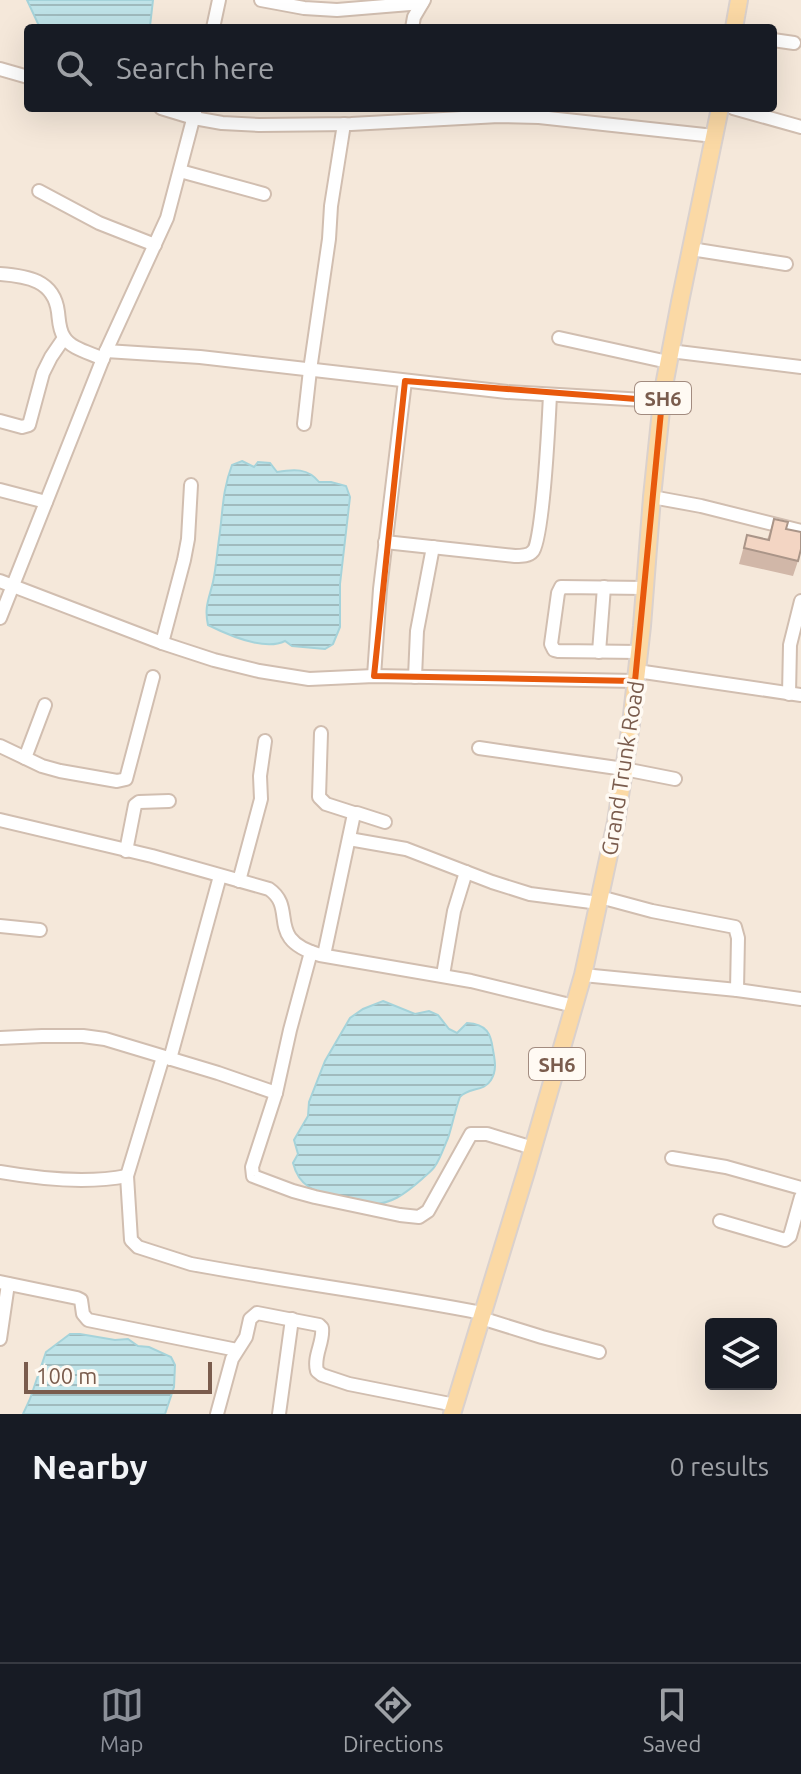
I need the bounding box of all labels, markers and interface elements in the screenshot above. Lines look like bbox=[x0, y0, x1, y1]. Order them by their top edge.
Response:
search box bbox=[24, 24, 777, 112]
icon: search bbox=[52, 46, 96, 90]
text: Search here bbox=[116, 51, 275, 85]
road number: SH6 bbox=[635, 382, 691, 414]
street label: Grand Trunk Road bbox=[596, 679, 648, 857]
road number: SH6 bbox=[529, 1048, 585, 1080]
map controls bbox=[705, 1318, 777, 1390]
button: layers bbox=[705, 1318, 777, 1390]
scale bar bbox=[24, 1358, 212, 1394]
text: 100 m bbox=[36, 1363, 97, 1388]
text: Nearby bbox=[32, 1447, 147, 1485]
text: 0 results bbox=[670, 1452, 769, 1481]
tab: Map bbox=[100, 1683, 144, 1756]
tab: Directions bbox=[343, 1683, 443, 1756]
tab: Saved bbox=[643, 1683, 701, 1756]

